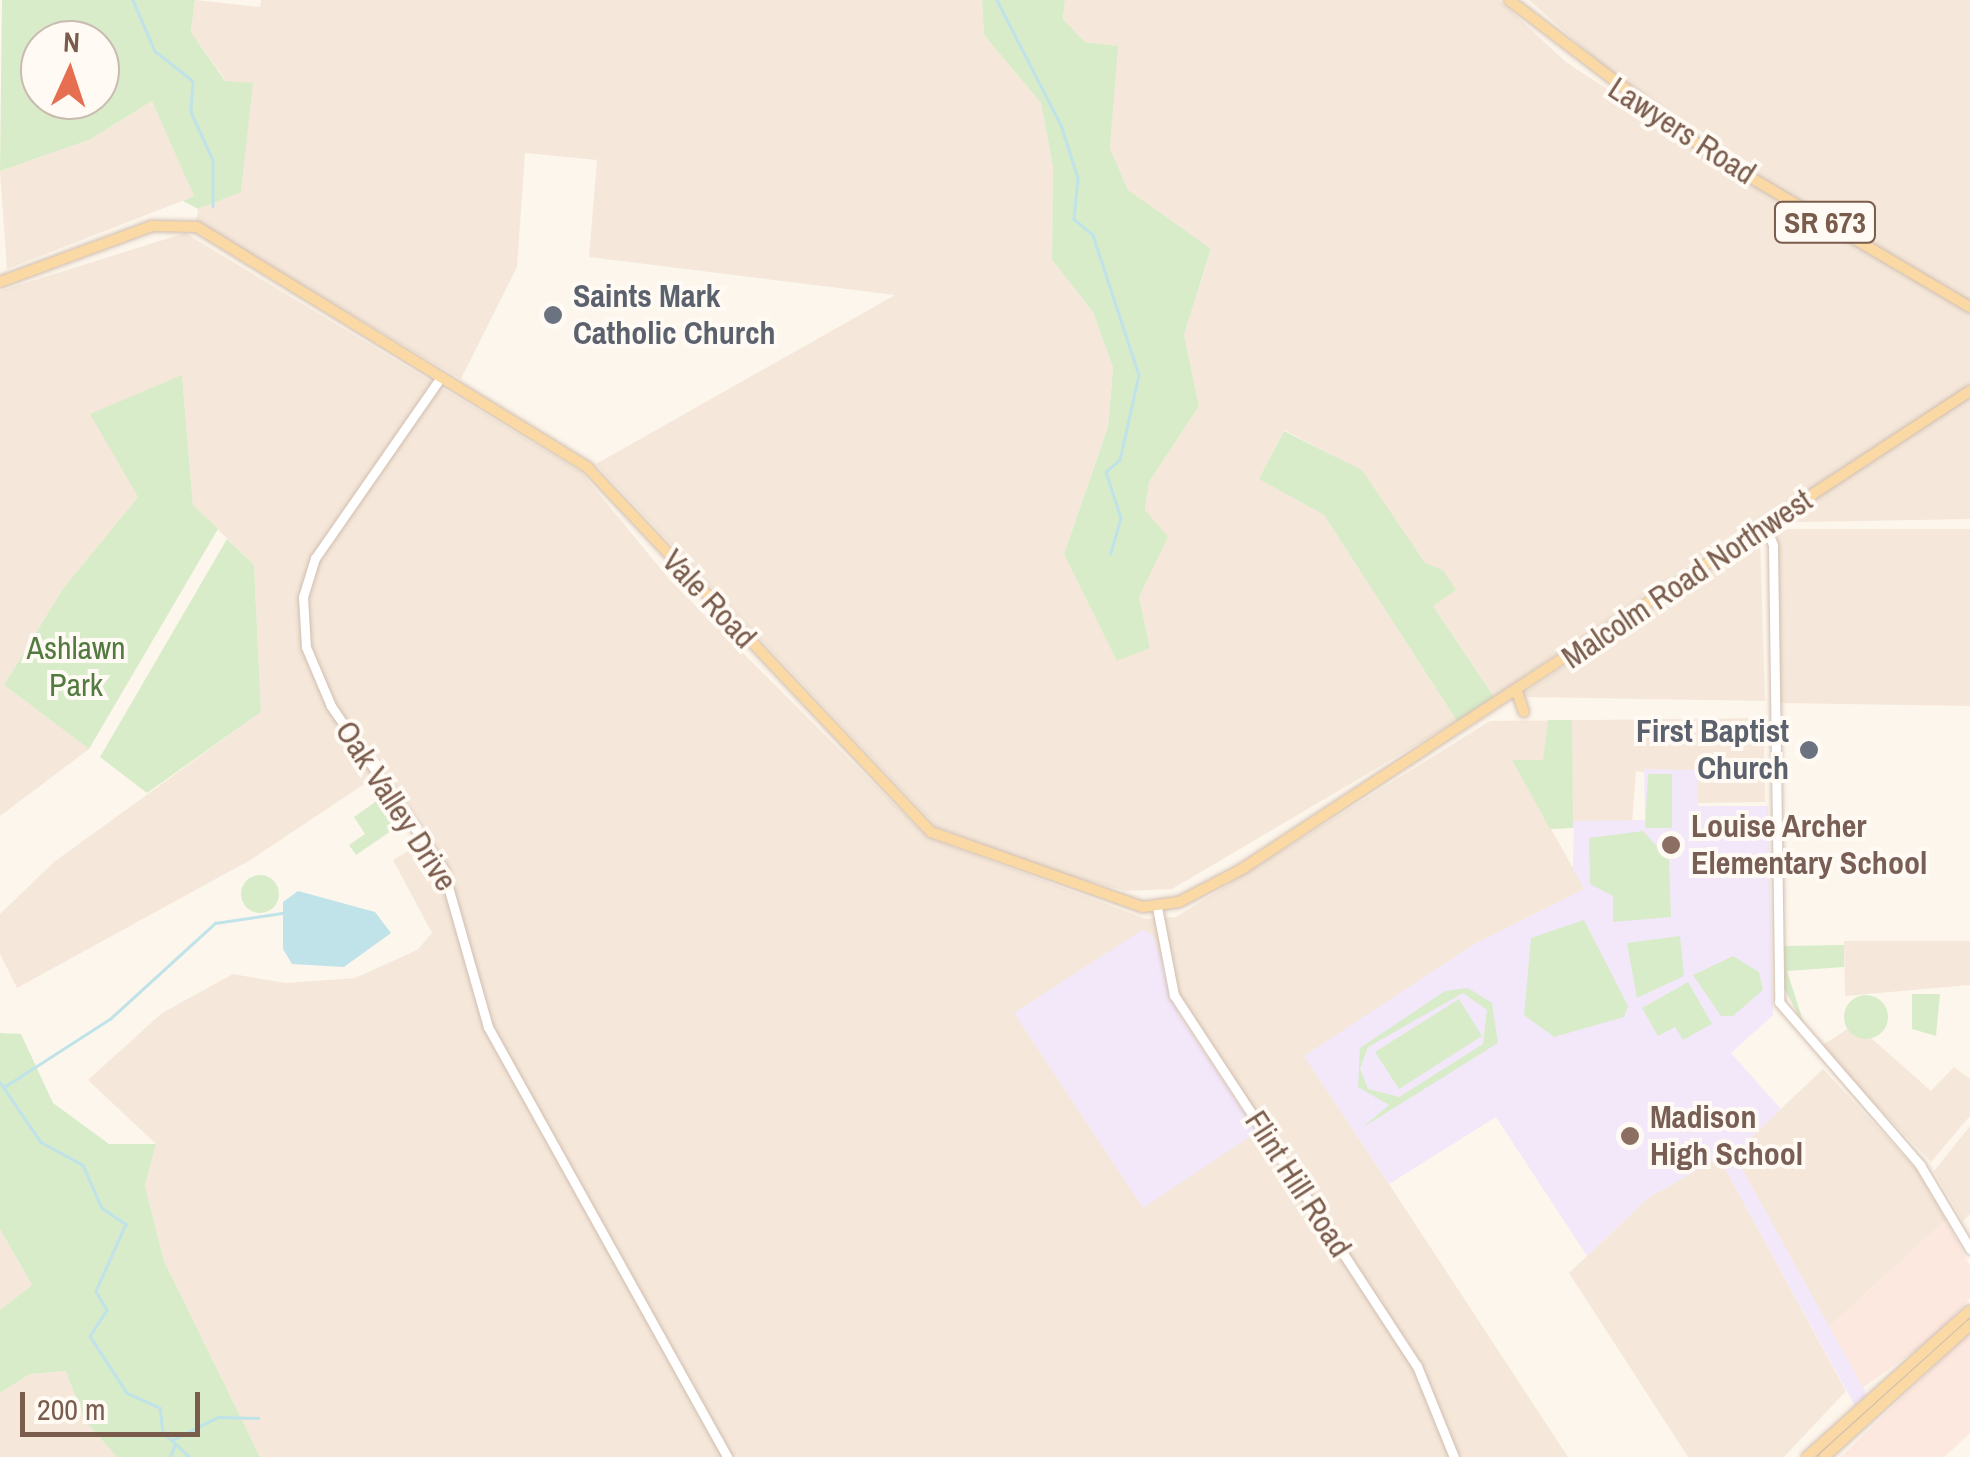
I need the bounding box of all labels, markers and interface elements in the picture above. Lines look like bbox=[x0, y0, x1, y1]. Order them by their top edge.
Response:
north arrow bbox=[20, 20, 120, 120]
text: N bbox=[62, 23, 81, 61]
street label: Lawyers Road bbox=[1601, 69, 1763, 193]
road number: SR 673 bbox=[1772, 197, 1878, 247]
place label: Saints Mark Catholic Church bbox=[573, 278, 776, 353]
marker: Saints Mark Catholic Church bbox=[542, 304, 564, 326]
street label: Malcolm Road Northwest bbox=[1555, 481, 1819, 677]
street label: Vale Road bbox=[654, 542, 764, 656]
park label: Ashlawn Park bbox=[26, 630, 126, 705]
place label: First Baptist Church bbox=[1636, 713, 1789, 788]
street label: Oak Valley Drive bbox=[327, 714, 465, 898]
marker: First Baptist Church bbox=[1798, 739, 1820, 761]
place label: Louise Archer Elementary School bbox=[1691, 808, 1927, 883]
marker: Louise Archer Elementary School bbox=[1660, 834, 1682, 856]
place label: Madison High School bbox=[1650, 1099, 1803, 1174]
street label: Flint Hill Road bbox=[1237, 1104, 1359, 1264]
marker: Madison High School bbox=[1619, 1125, 1641, 1147]
scale bar bbox=[25, 1372, 205, 1434]
text: 200 m bbox=[37, 1389, 105, 1429]

